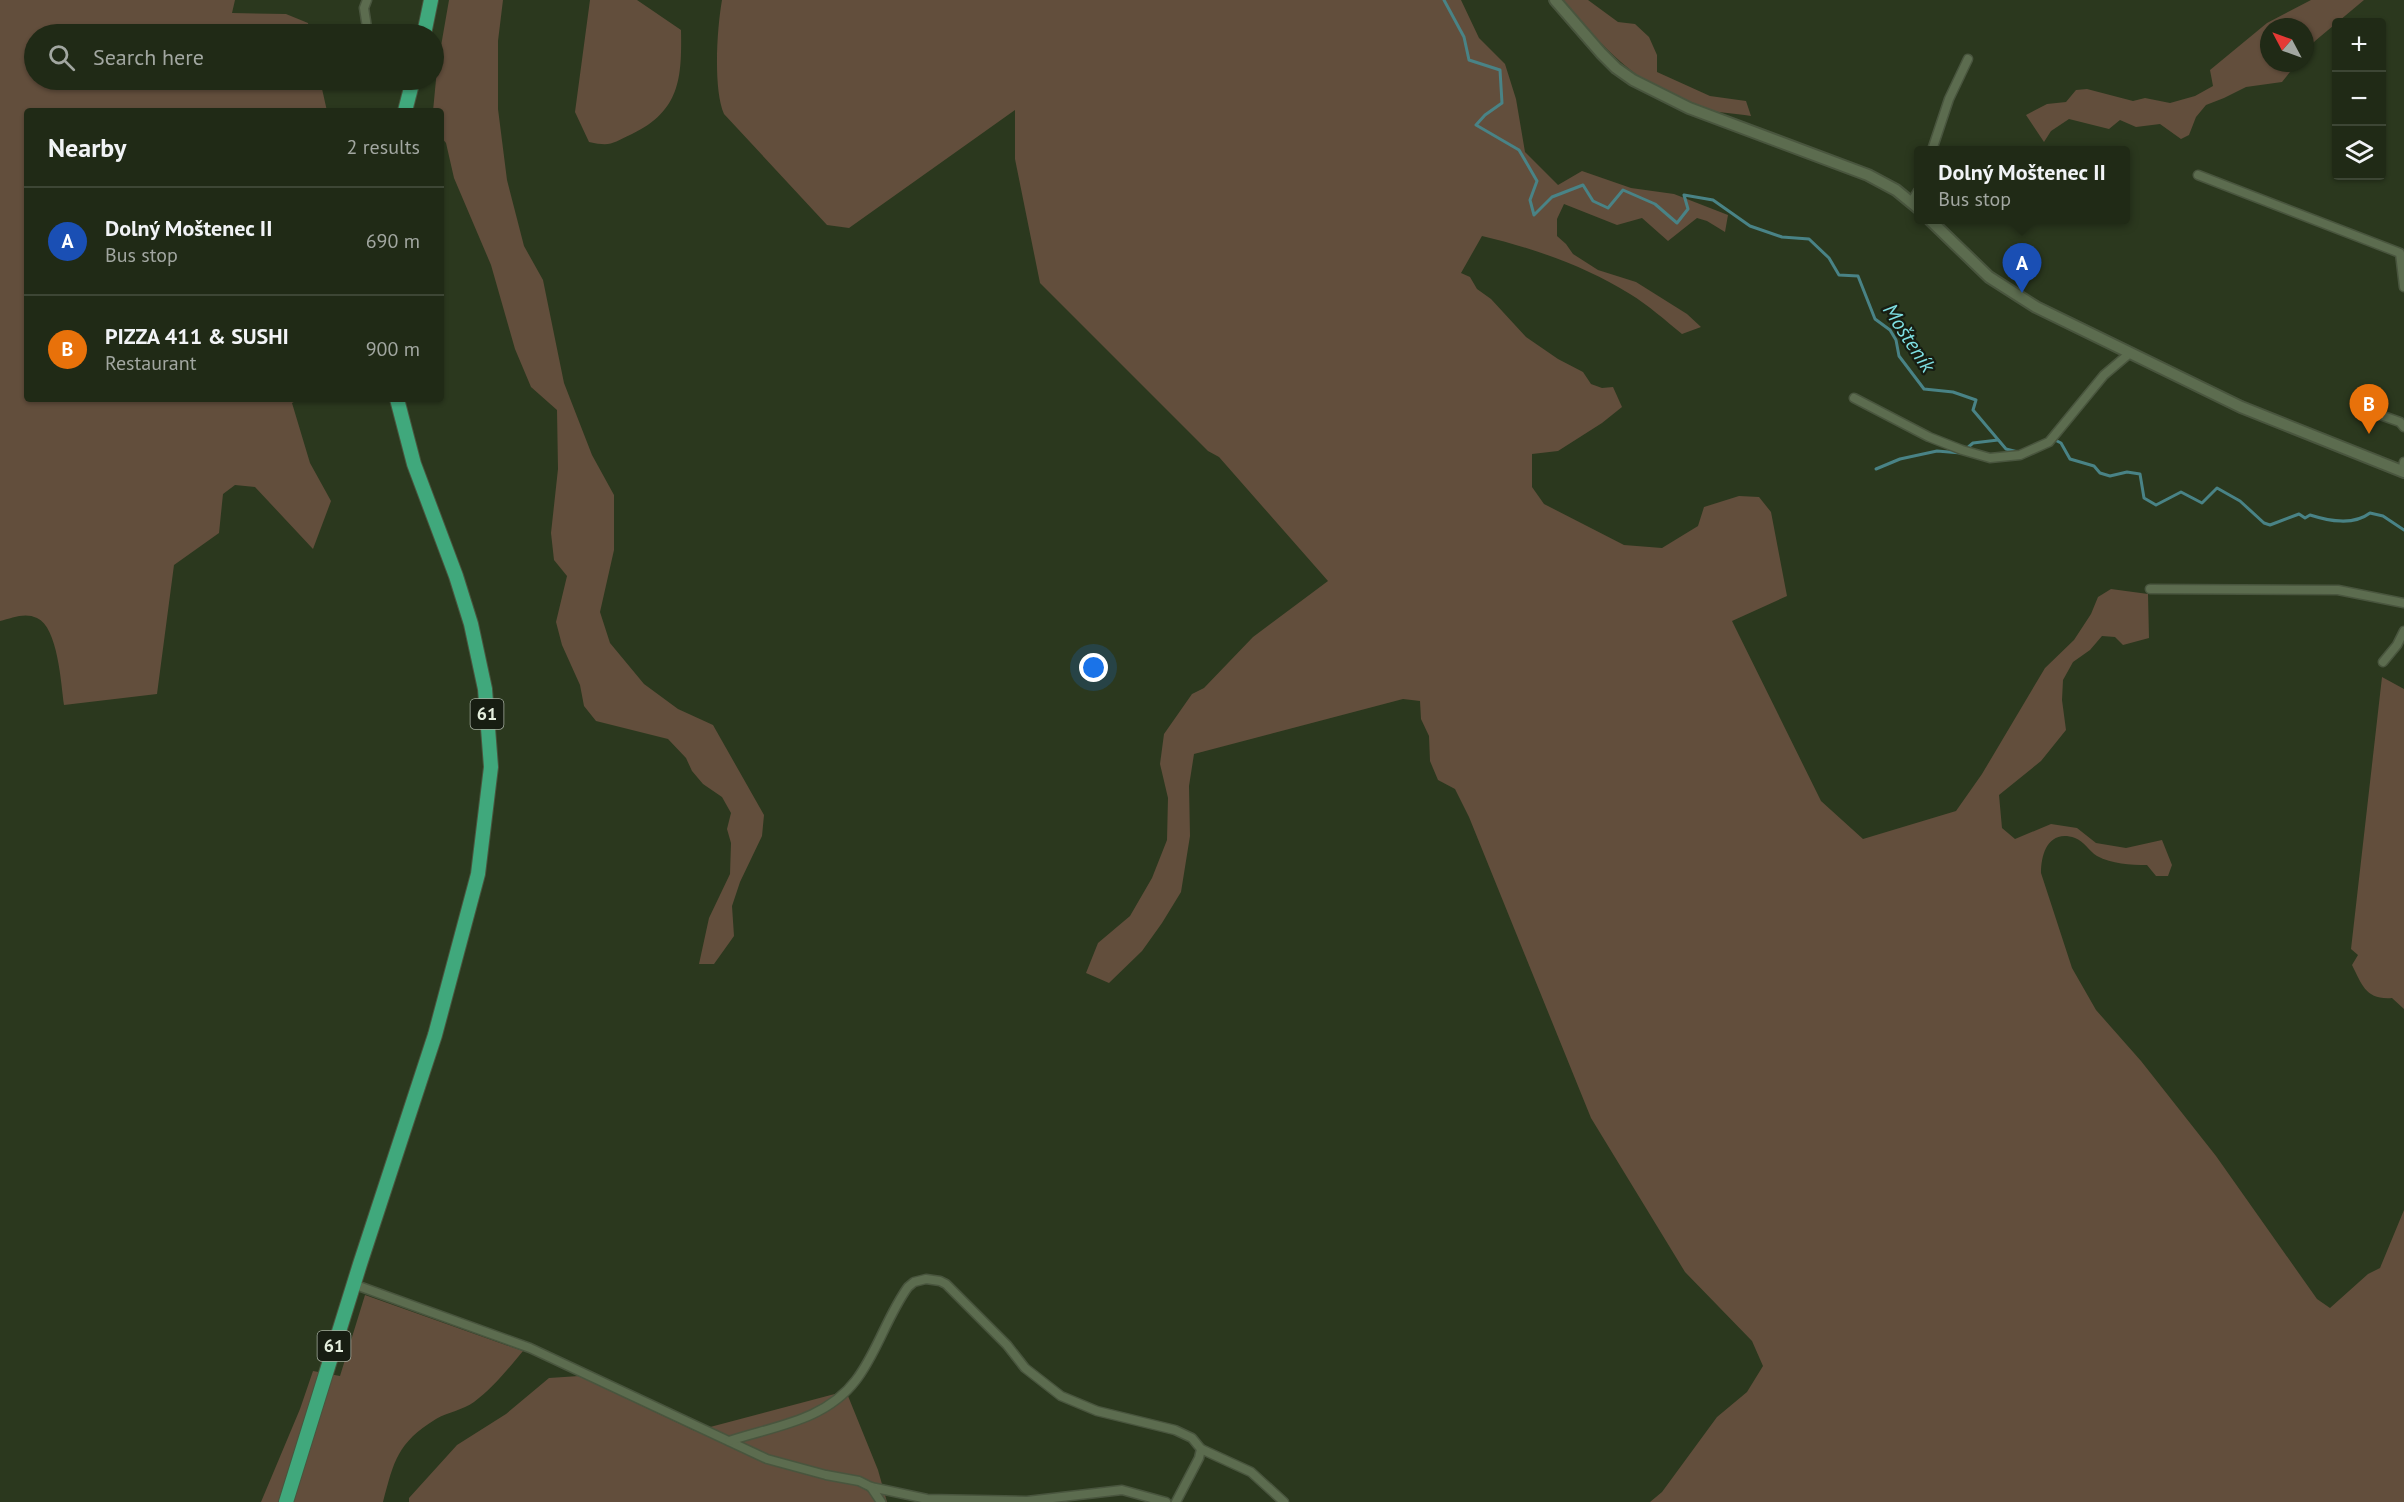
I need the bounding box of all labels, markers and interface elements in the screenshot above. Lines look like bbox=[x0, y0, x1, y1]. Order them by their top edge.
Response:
north arrow bbox=[2260, 18, 2314, 72]
map controls bbox=[2332, 18, 2386, 180]
button: + bbox=[2332, 18, 2386, 72]
search box bbox=[24, 24, 444, 90]
icon: search bbox=[45, 41, 78, 74]
text: Search here bbox=[93, 43, 204, 71]
button: − bbox=[2332, 72, 2386, 126]
button: layers bbox=[2332, 126, 2386, 180]
text: Nearby bbox=[48, 131, 126, 164]
text: 2 results bbox=[347, 134, 420, 160]
popup bbox=[1914, 146, 2130, 224]
text: Dolný Moštenec II bbox=[1938, 158, 2106, 186]
text: Bus stop bbox=[1938, 186, 2011, 212]
text: Dolný Moštenec II bbox=[105, 214, 272, 242]
text: A bbox=[61, 228, 74, 254]
text: 690 m bbox=[366, 228, 420, 254]
text: Bus stop bbox=[105, 242, 178, 268]
pin: A bbox=[2002, 244, 2042, 293]
water label: Mošteník bbox=[1877, 298, 1943, 379]
text: PIZZA 411 & SUSHI bbox=[105, 322, 289, 350]
text: B bbox=[62, 336, 73, 362]
text: 900 m bbox=[366, 336, 420, 362]
text: Restaurant bbox=[105, 350, 196, 376]
pin: B bbox=[2350, 384, 2388, 434]
your location bbox=[1079, 653, 1108, 682]
road number: 61 bbox=[470, 699, 504, 729]
road number: 61 bbox=[318, 1331, 350, 1361]

